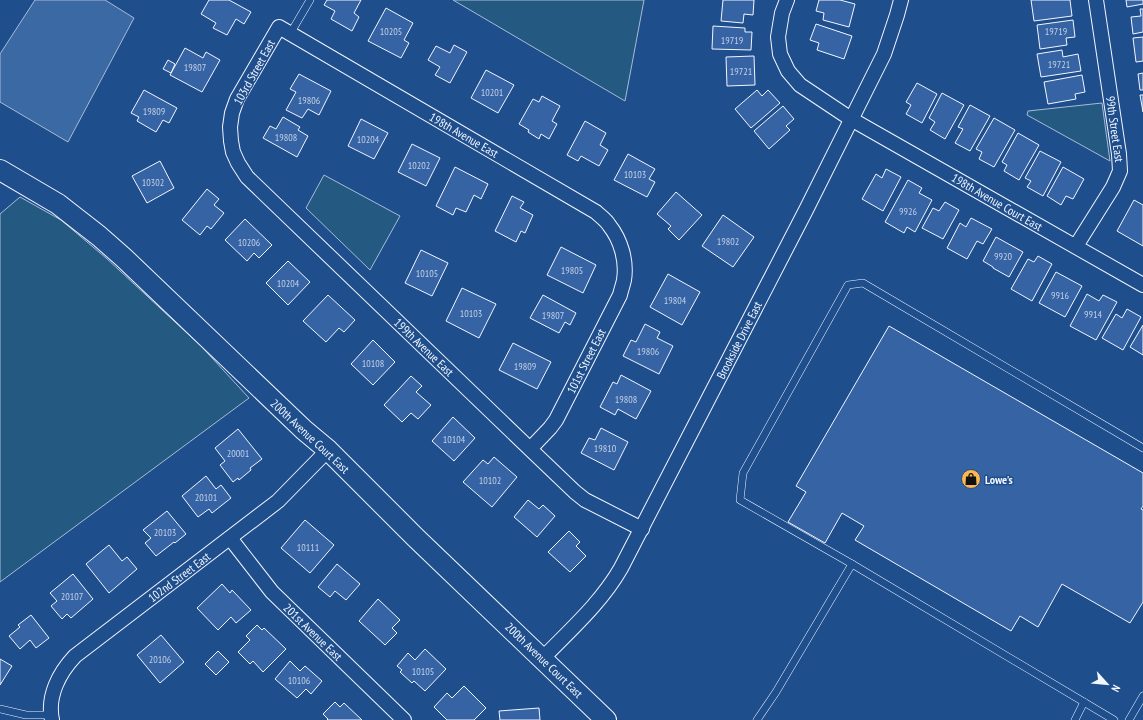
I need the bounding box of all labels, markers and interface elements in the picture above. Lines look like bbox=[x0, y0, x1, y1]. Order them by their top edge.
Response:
house number: 10205 bbox=[380, 25, 402, 38]
house number: 19719 bbox=[1045, 25, 1067, 38]
house number: 19719 bbox=[721, 34, 743, 47]
street label: 103rd Street East bbox=[230, 36, 278, 107]
house number: 19721 bbox=[1048, 58, 1070, 71]
house number: 19807 bbox=[184, 61, 206, 74]
house number: 19721 bbox=[730, 65, 752, 78]
house number: 10201 bbox=[481, 86, 503, 99]
house number: 19806 bbox=[298, 94, 321, 107]
street label: 99th Street East bbox=[1103, 95, 1127, 164]
house number: 19809 bbox=[143, 105, 165, 118]
street label: 198th Avenue East bbox=[427, 109, 502, 161]
house number: 19808 bbox=[275, 131, 297, 144]
house number: 10204 bbox=[357, 133, 380, 146]
house number: 10202 bbox=[408, 159, 430, 172]
house number: 10103 bbox=[624, 168, 646, 181]
street label: 198th Avenue Court East bbox=[949, 170, 1046, 234]
house number: 10302 bbox=[142, 176, 164, 189]
house number: 9926 bbox=[899, 205, 918, 218]
house number: 19802 bbox=[717, 235, 739, 248]
house number: 10206 bbox=[238, 236, 261, 249]
house number: 9920 bbox=[994, 250, 1013, 263]
house number: 19805 bbox=[561, 264, 583, 277]
house number: 10105 bbox=[416, 267, 438, 280]
house number: 10204 bbox=[277, 277, 300, 290]
house number: 9916 bbox=[1051, 289, 1070, 302]
house number: 19804 bbox=[664, 294, 687, 307]
street label: Brookside Drive East bbox=[713, 298, 765, 381]
house number: 10103 bbox=[460, 307, 482, 320]
house number: 9914 bbox=[1084, 308, 1103, 321]
house number: 19807 bbox=[542, 309, 564, 322]
street label: 199th Avenue East bbox=[391, 315, 457, 380]
street label: 101st Street East bbox=[563, 325, 609, 396]
house number: 19806 bbox=[637, 345, 660, 358]
house number: 10108 bbox=[362, 357, 384, 370]
house number: 19809 bbox=[514, 360, 536, 373]
house number: 19808 bbox=[615, 393, 637, 406]
street label: 200th Avenue Court East bbox=[268, 396, 353, 477]
house number: 10104 bbox=[443, 433, 466, 446]
house number: 19810 bbox=[594, 442, 617, 455]
house number: 20001 bbox=[227, 447, 249, 460]
shop icon: Lowe's bbox=[960, 468, 982, 490]
place label: Lowe's bbox=[985, 472, 1013, 487]
house number: 10102 bbox=[479, 474, 501, 487]
house number: 20101 bbox=[195, 491, 217, 504]
house number: 20103 bbox=[154, 526, 176, 539]
house number: 10111 bbox=[297, 541, 319, 554]
street label: 102nd Street East bbox=[145, 548, 214, 605]
house number: 20107 bbox=[61, 590, 83, 603]
street label: 201st Avenue East bbox=[280, 600, 346, 664]
street label: 200th Avenue Court East bbox=[502, 619, 586, 701]
house number: 20106 bbox=[149, 653, 172, 666]
north arrow bbox=[1087, 664, 1127, 704]
house number: 10105 bbox=[412, 665, 434, 678]
house number: 10106 bbox=[288, 674, 311, 687]
text: N bbox=[1108, 683, 1123, 694]

